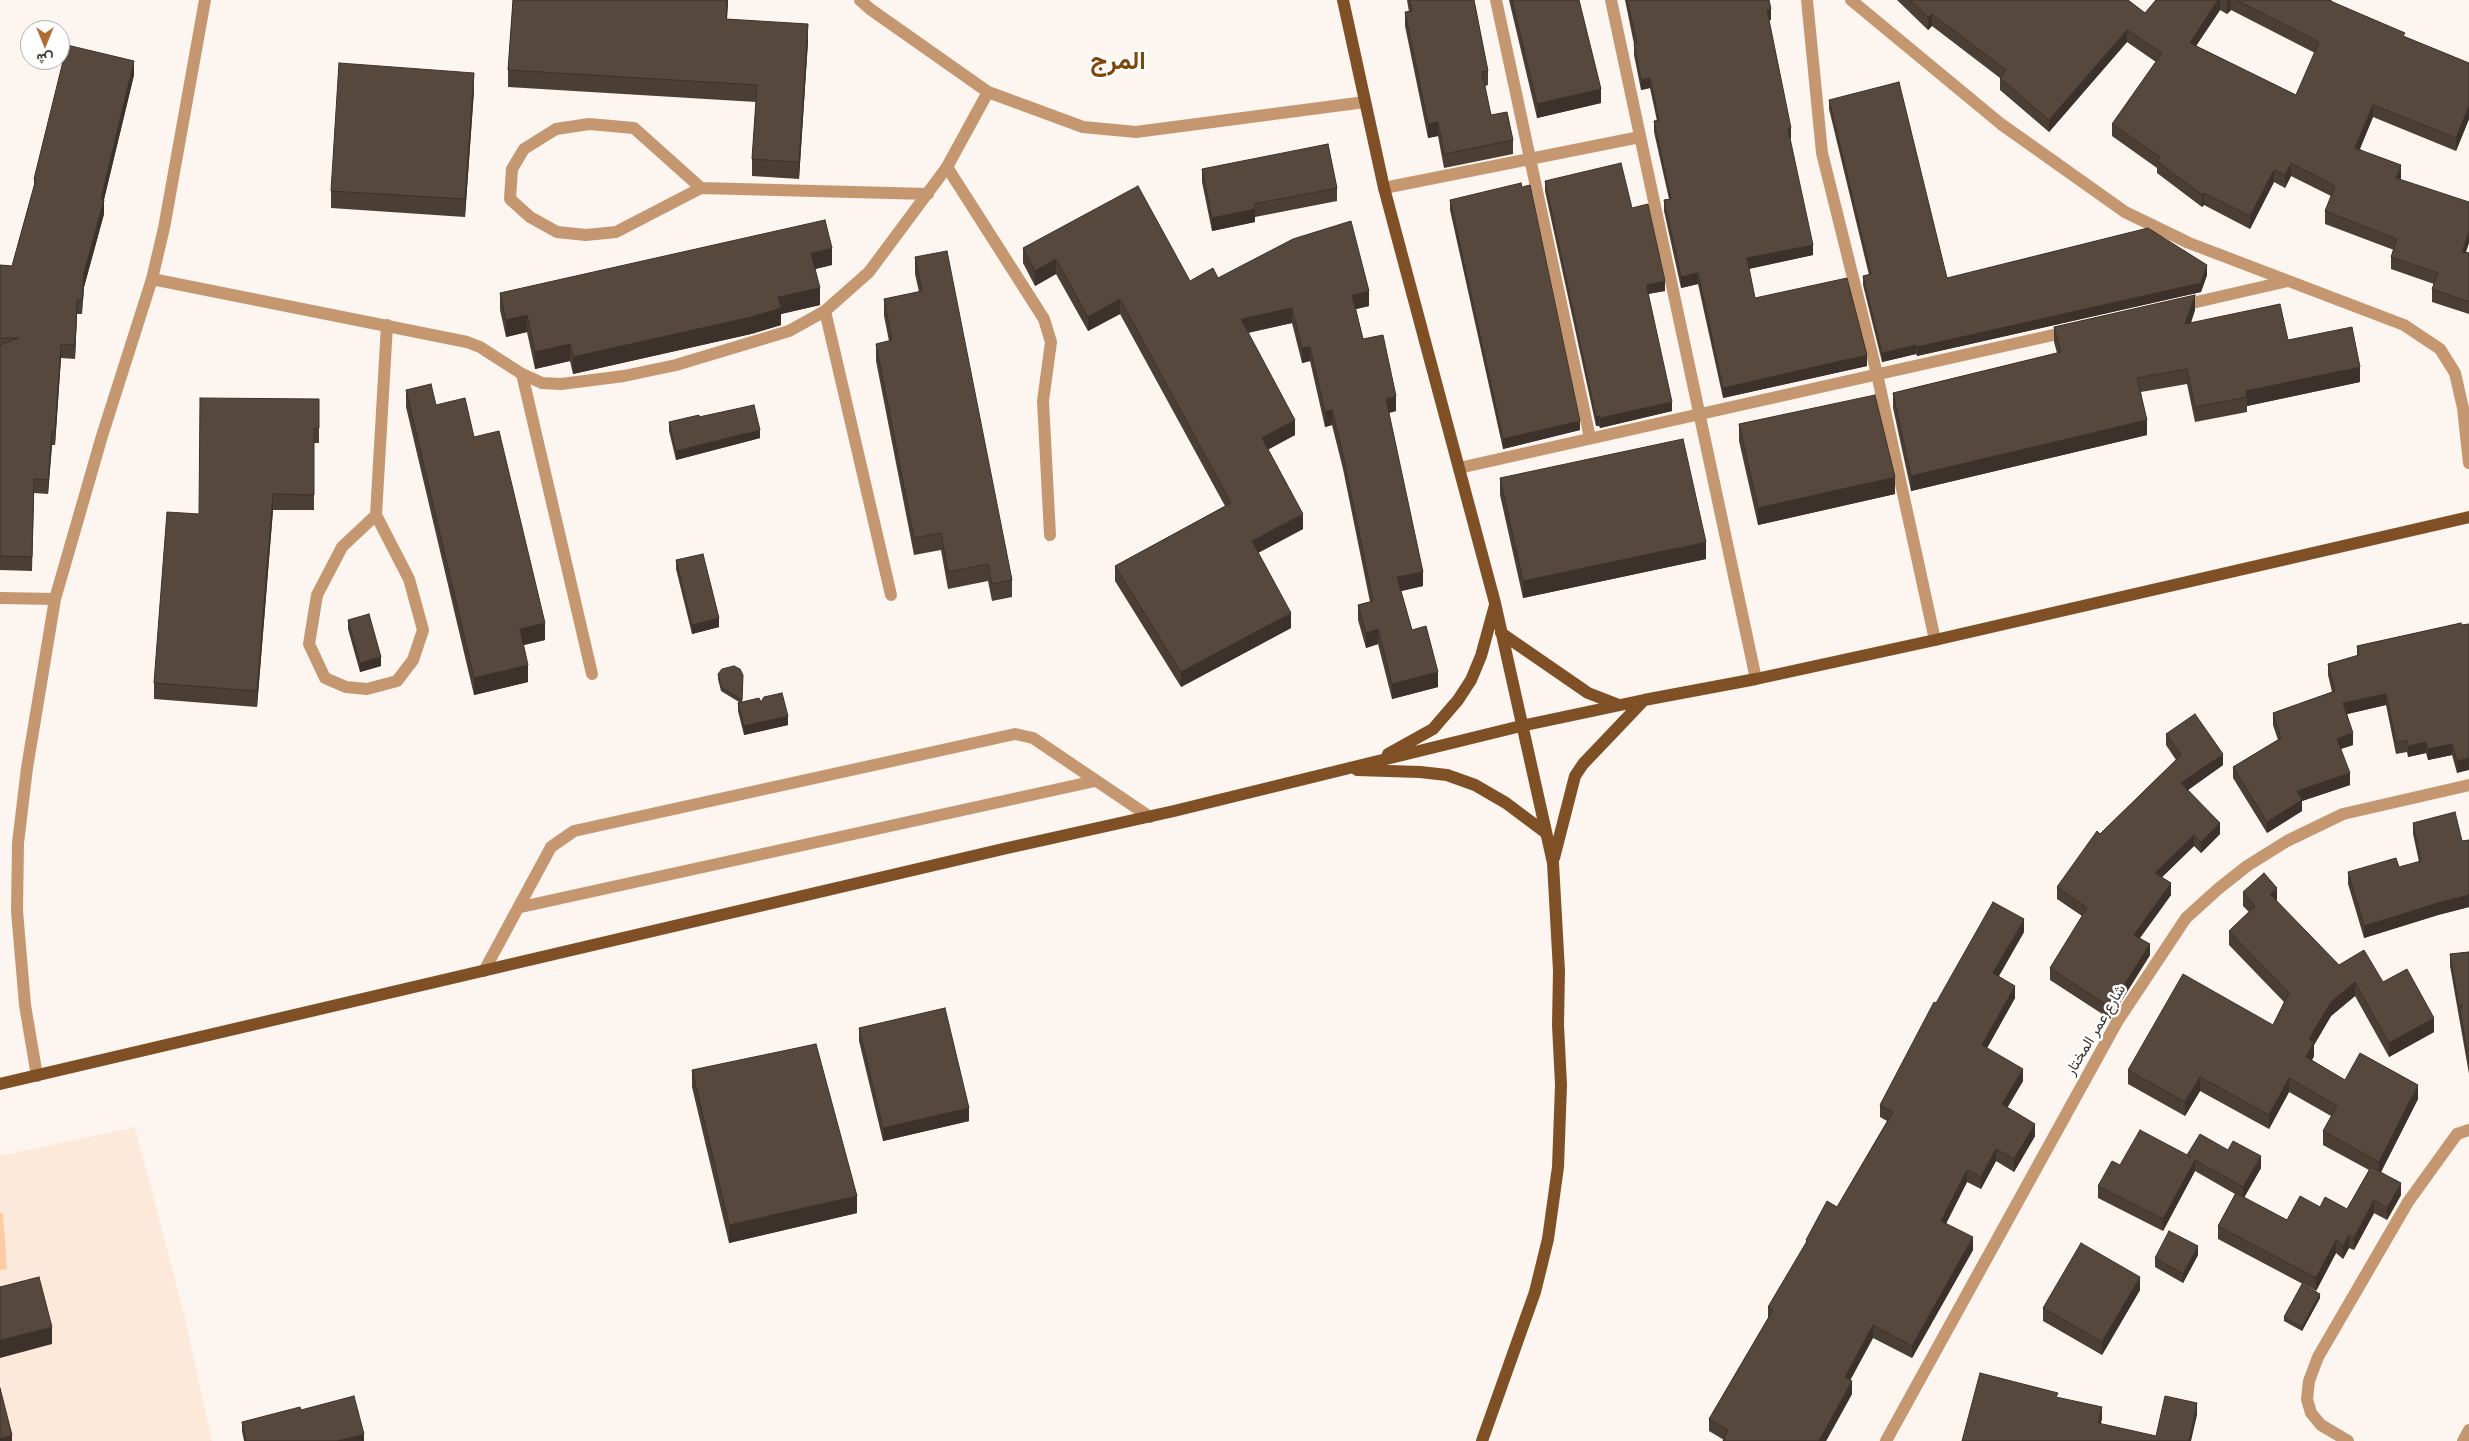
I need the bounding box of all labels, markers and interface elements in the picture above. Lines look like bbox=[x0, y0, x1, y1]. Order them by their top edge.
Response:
north arrow bbox=[20, 20, 70, 70]
district label: المرج bbox=[1090, 47, 1146, 77]
text: ش bbox=[37, 51, 53, 67]
street label: شارع عمر المختار bbox=[2062, 982, 2130, 1078]

